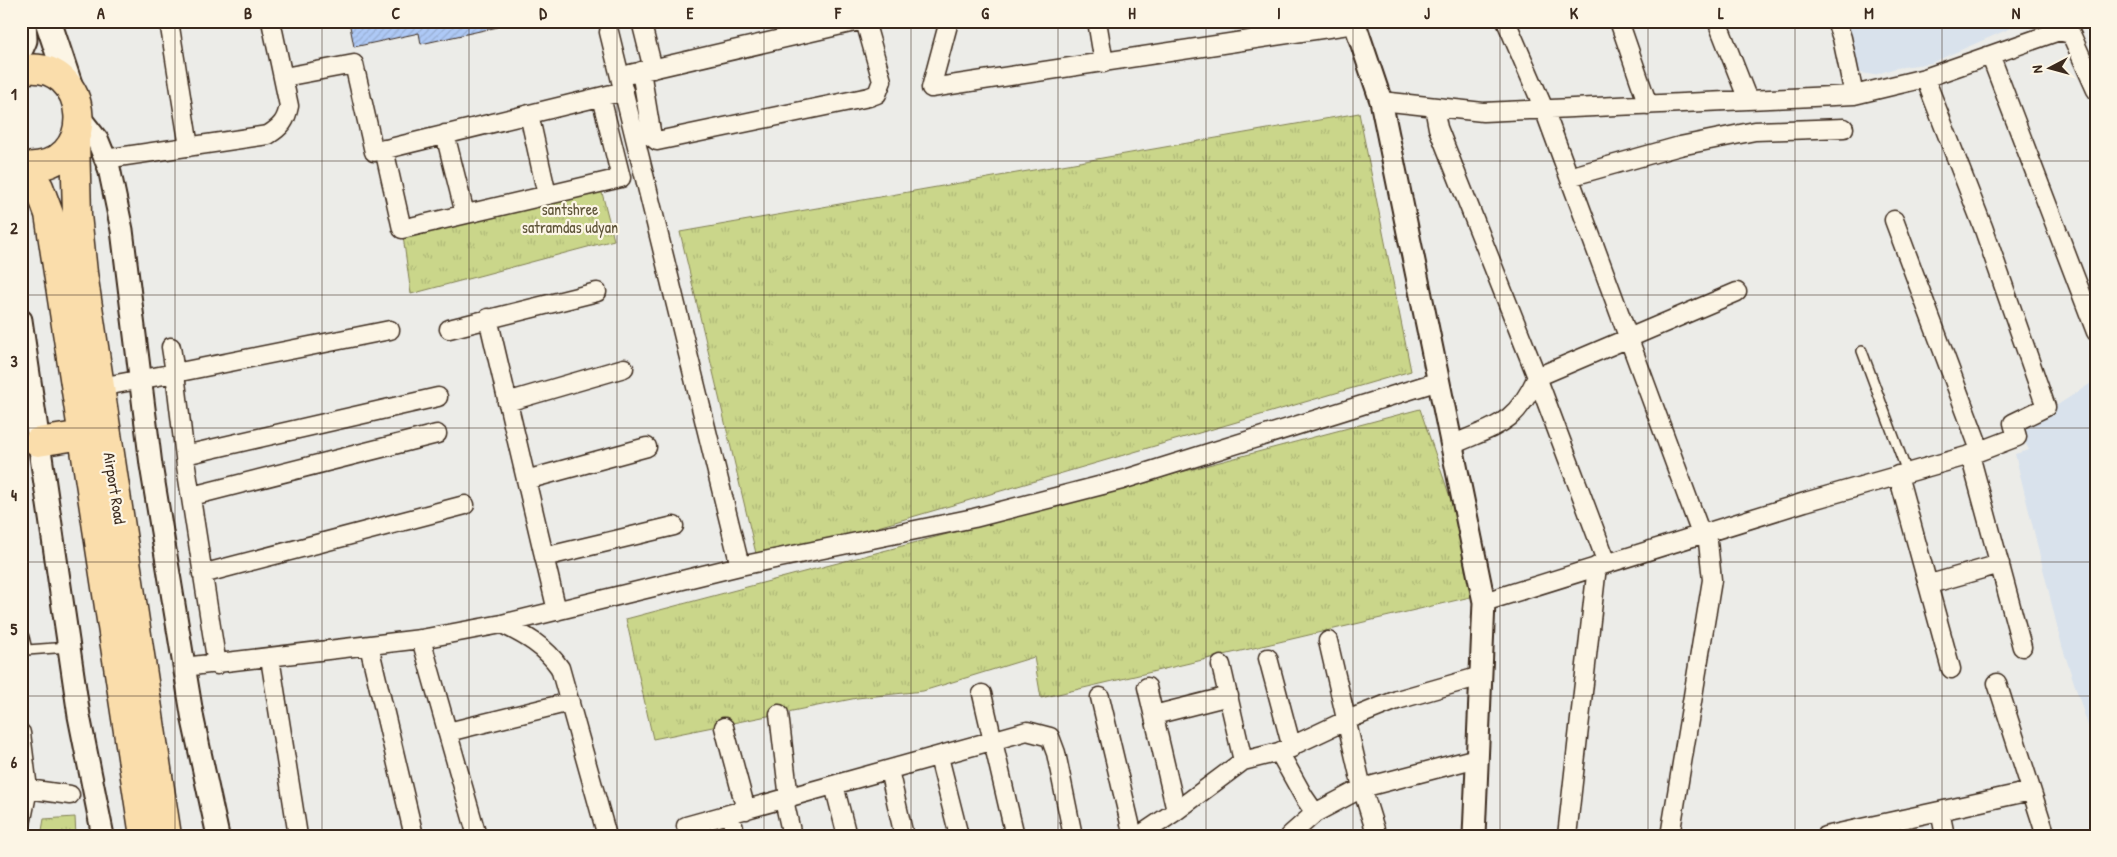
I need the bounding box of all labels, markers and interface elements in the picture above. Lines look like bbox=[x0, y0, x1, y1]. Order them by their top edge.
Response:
text: A bbox=[97, 2, 105, 24]
text: B bbox=[244, 2, 252, 24]
text: C bbox=[392, 2, 401, 24]
text: D bbox=[539, 2, 547, 24]
text: E bbox=[686, 2, 694, 24]
text: F bbox=[834, 2, 842, 24]
text: G bbox=[981, 2, 989, 24]
text: H bbox=[1128, 2, 1136, 24]
text: I bbox=[1277, 2, 1281, 24]
text: J bbox=[1424, 2, 1430, 24]
text: K bbox=[1570, 2, 1579, 24]
text: L bbox=[1718, 2, 1724, 24]
text: M bbox=[1864, 2, 1874, 24]
text: N bbox=[2012, 2, 2021, 24]
north arrow bbox=[2024, 42, 2074, 92]
text: N bbox=[2027, 64, 2046, 74]
text: 1 bbox=[11, 83, 17, 105]
park label: santshree satramdas udyan bbox=[522, 198, 618, 238]
text: 2 bbox=[10, 217, 18, 239]
text: 3 bbox=[10, 350, 18, 372]
street label: Airport Road bbox=[98, 451, 132, 525]
text: 4 bbox=[11, 484, 17, 506]
text: 5 bbox=[11, 618, 18, 640]
text: 6 bbox=[11, 751, 18, 773]

